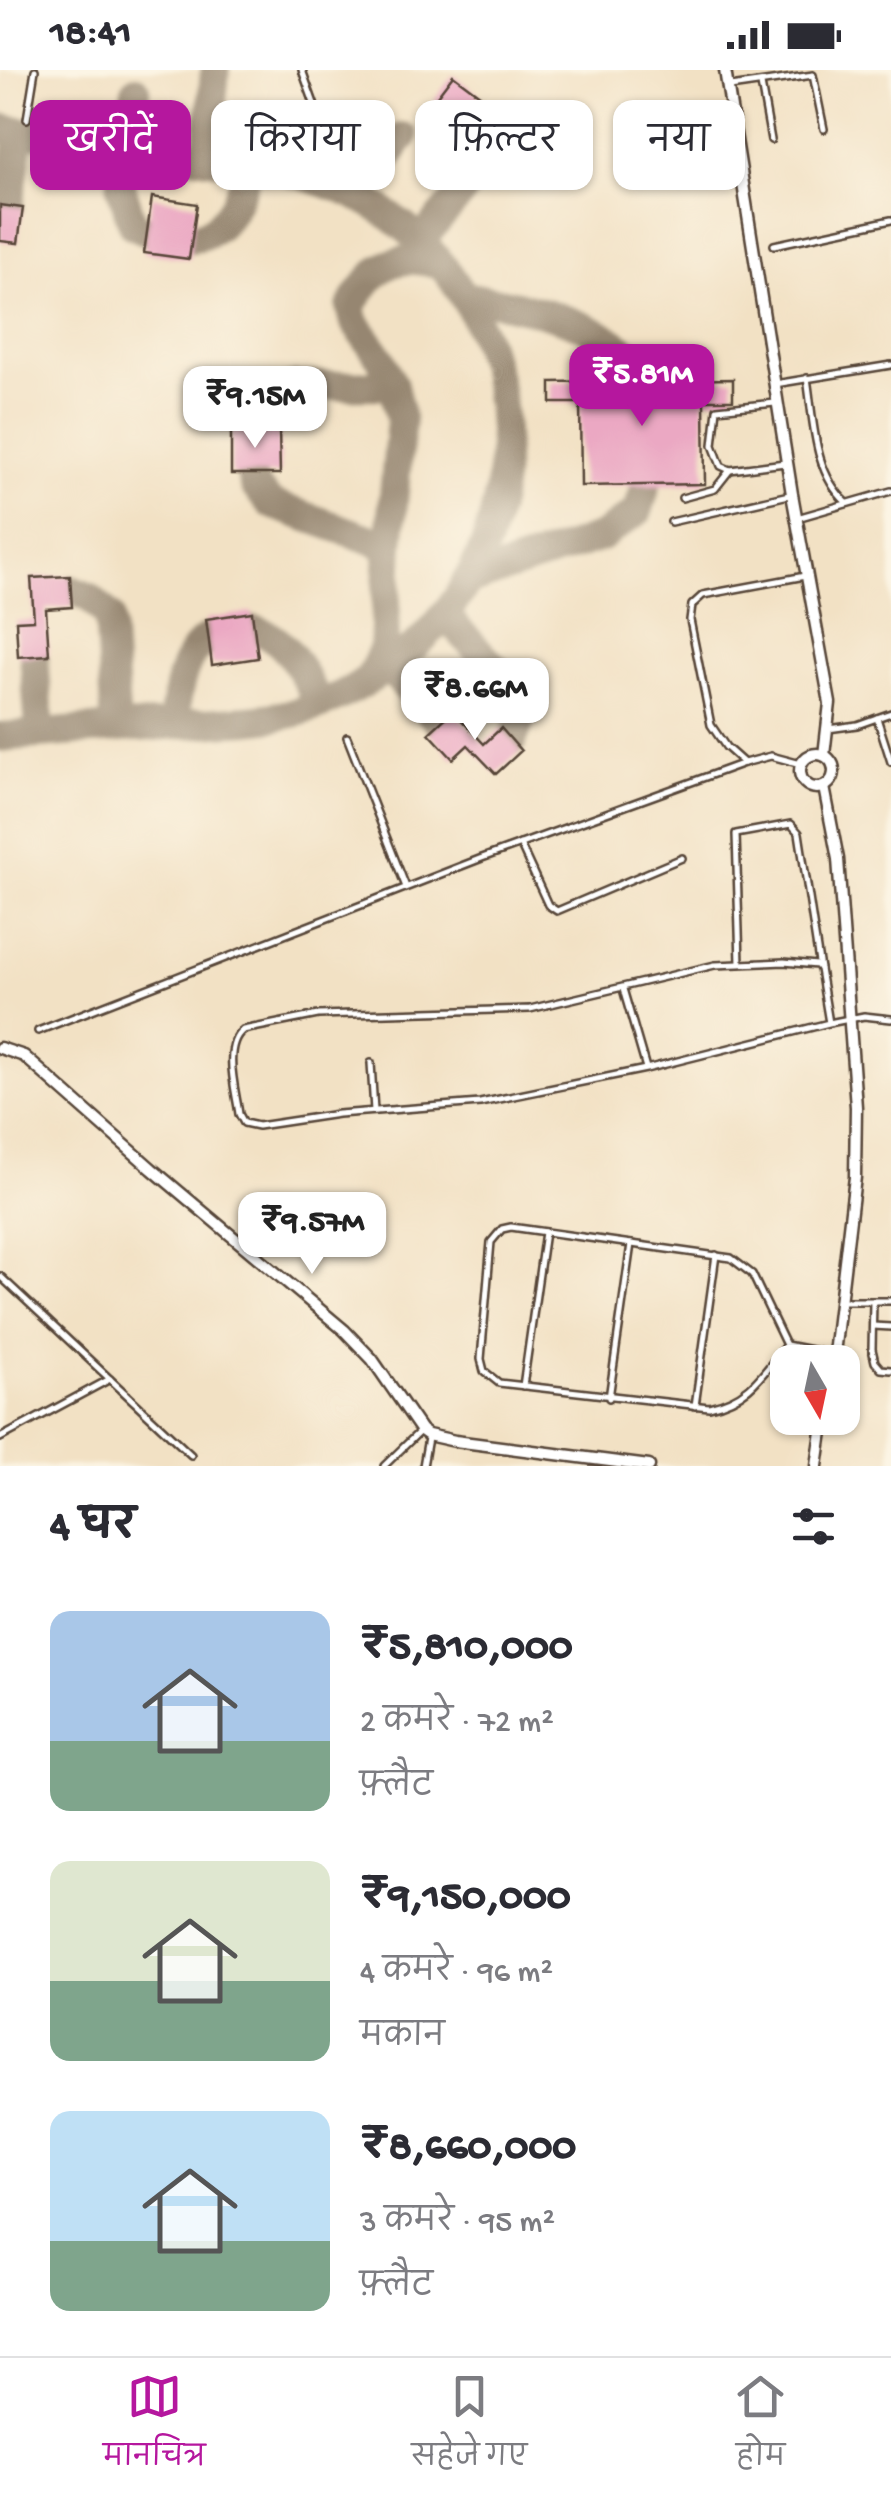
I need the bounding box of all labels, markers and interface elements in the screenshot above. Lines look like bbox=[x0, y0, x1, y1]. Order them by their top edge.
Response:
text: 18:41 bbox=[50, 13, 131, 57]
chip: खरीदें bbox=[30, 100, 191, 190]
chip: किराया bbox=[211, 100, 395, 190]
chip: फ़िल्टर bbox=[415, 100, 593, 190]
chip: नया bbox=[613, 100, 745, 190]
pin: ₹5.81M bbox=[561, 344, 723, 429]
text: ₹5.81M bbox=[591, 357, 693, 395]
pin: ₹9.15M bbox=[174, 366, 336, 451]
text: ₹9.15M bbox=[205, 379, 305, 417]
pin: ₹8.66M bbox=[394, 658, 556, 743]
text: ₹8.66M bbox=[423, 671, 527, 709]
pin: ₹9.57M bbox=[231, 1192, 393, 1277]
text: ₹9.57M bbox=[260, 1205, 364, 1243]
north arrow bbox=[770, 1345, 860, 1435]
map controls bbox=[770, 1345, 860, 1435]
icon: filters bbox=[786, 1499, 841, 1554]
text: 4 घर bbox=[50, 1505, 136, 1554]
text: ₹5,810,000 bbox=[360, 1625, 573, 1674]
icon: home bbox=[130, 1651, 250, 1771]
text: 2 कमरे · 72 m² bbox=[360, 1705, 554, 1743]
text: फ़्लैट bbox=[360, 1770, 433, 1808]
text: ₹9,150,000 bbox=[360, 1875, 571, 1924]
icon: home bbox=[130, 1901, 250, 2021]
text: 4 कमरे · 96 m² bbox=[360, 1955, 553, 1993]
text: मकान bbox=[360, 2020, 445, 2058]
text: ₹8,660,000 bbox=[360, 2125, 576, 2174]
icon: home bbox=[130, 2151, 250, 2271]
text: 3 कमरे · 95 m² bbox=[360, 2205, 555, 2243]
text: फ़्लैट bbox=[360, 2270, 433, 2308]
tab: मानचित्र bbox=[103, 2369, 206, 2486]
tab: सहेजे गए bbox=[411, 2369, 527, 2486]
tab: होम bbox=[733, 2369, 788, 2486]

